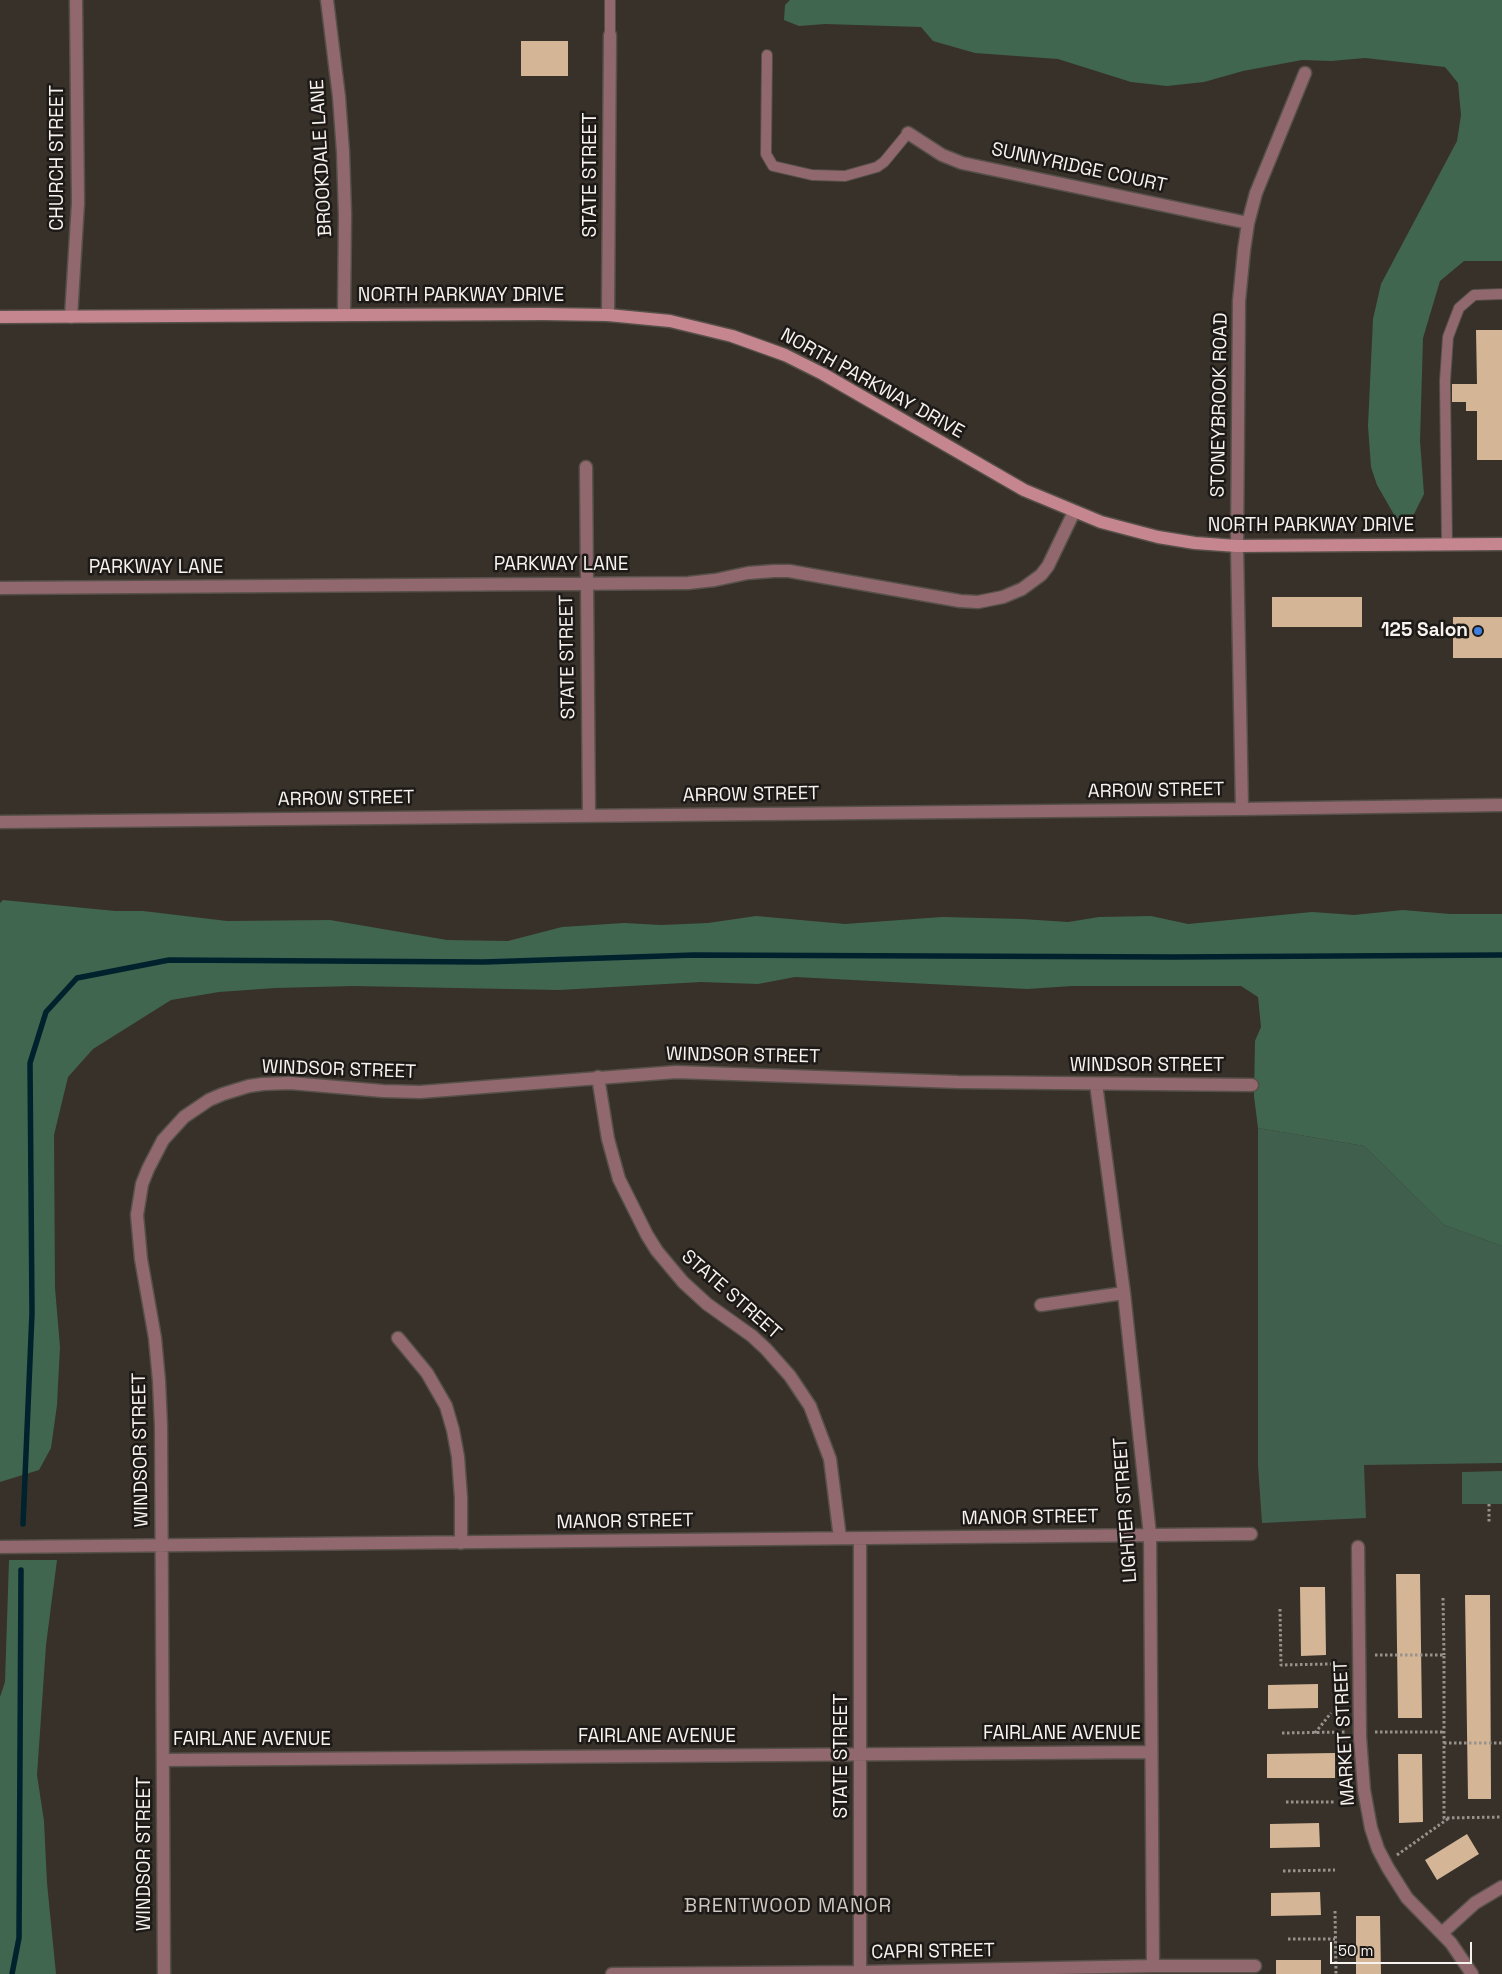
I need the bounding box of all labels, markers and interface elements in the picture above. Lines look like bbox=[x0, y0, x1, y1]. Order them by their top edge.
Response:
street label: BROOKDALE LANE bbox=[306, 79, 338, 237]
street label: CHURCH STREET bbox=[47, 85, 69, 231]
street label: STATE STREET bbox=[580, 113, 602, 237]
street label: SUNNYRIDGE COURT bbox=[989, 138, 1169, 198]
street label: NORTH PARKWAY DRIVE bbox=[358, 285, 564, 307]
street label: STONEYBROOK ROAD bbox=[1207, 312, 1233, 498]
street label: NORTH PARKWAY DRIVE bbox=[776, 324, 968, 444]
street label: NORTH PARKWAY DRIVE bbox=[1208, 515, 1414, 537]
street label: PARKWAY LANE bbox=[494, 554, 628, 576]
street label: PARKWAY LANE bbox=[89, 557, 223, 579]
street label: STATE STREET bbox=[556, 594, 580, 720]
place label: 125 Salon bbox=[1381, 620, 1468, 642]
marker: 125 Salon bbox=[1472, 625, 1484, 637]
street label: ARROW STREET bbox=[1087, 778, 1225, 804]
street label: ARROW STREET bbox=[682, 782, 820, 808]
street label: ARROW STREET bbox=[277, 786, 415, 812]
street label: WINDSOR STREET bbox=[666, 1043, 820, 1069]
street label: WINDSOR STREET bbox=[1070, 1055, 1224, 1077]
street label: WINDSOR STREET bbox=[261, 1056, 417, 1084]
street label: STATE STREET bbox=[676, 1245, 786, 1345]
street label: WINDSOR STREET bbox=[128, 1373, 154, 1527]
street label: LIGHTER STREET bbox=[1110, 1437, 1142, 1583]
street label: MANOR STREET bbox=[961, 1505, 1099, 1531]
street label: MANOR STREET bbox=[556, 1509, 694, 1535]
street label: MARKET STREET bbox=[1330, 1660, 1360, 1806]
street label: STATE STREET bbox=[831, 1694, 853, 1818]
street label: FAIRLANE AVENUE bbox=[983, 1723, 1141, 1745]
street label: FAIRLANE AVENUE bbox=[578, 1726, 736, 1748]
street label: FAIRLANE AVENUE bbox=[173, 1729, 331, 1751]
street label: WINDSOR STREET bbox=[134, 1777, 156, 1931]
district label: BRENTWOOD MANOR bbox=[682, 1895, 894, 1919]
scale bar bbox=[1332, 1932, 1474, 1964]
street label: CAPRI STREET bbox=[871, 1940, 995, 1964]
text: 50 m bbox=[1338, 1941, 1373, 1960]

